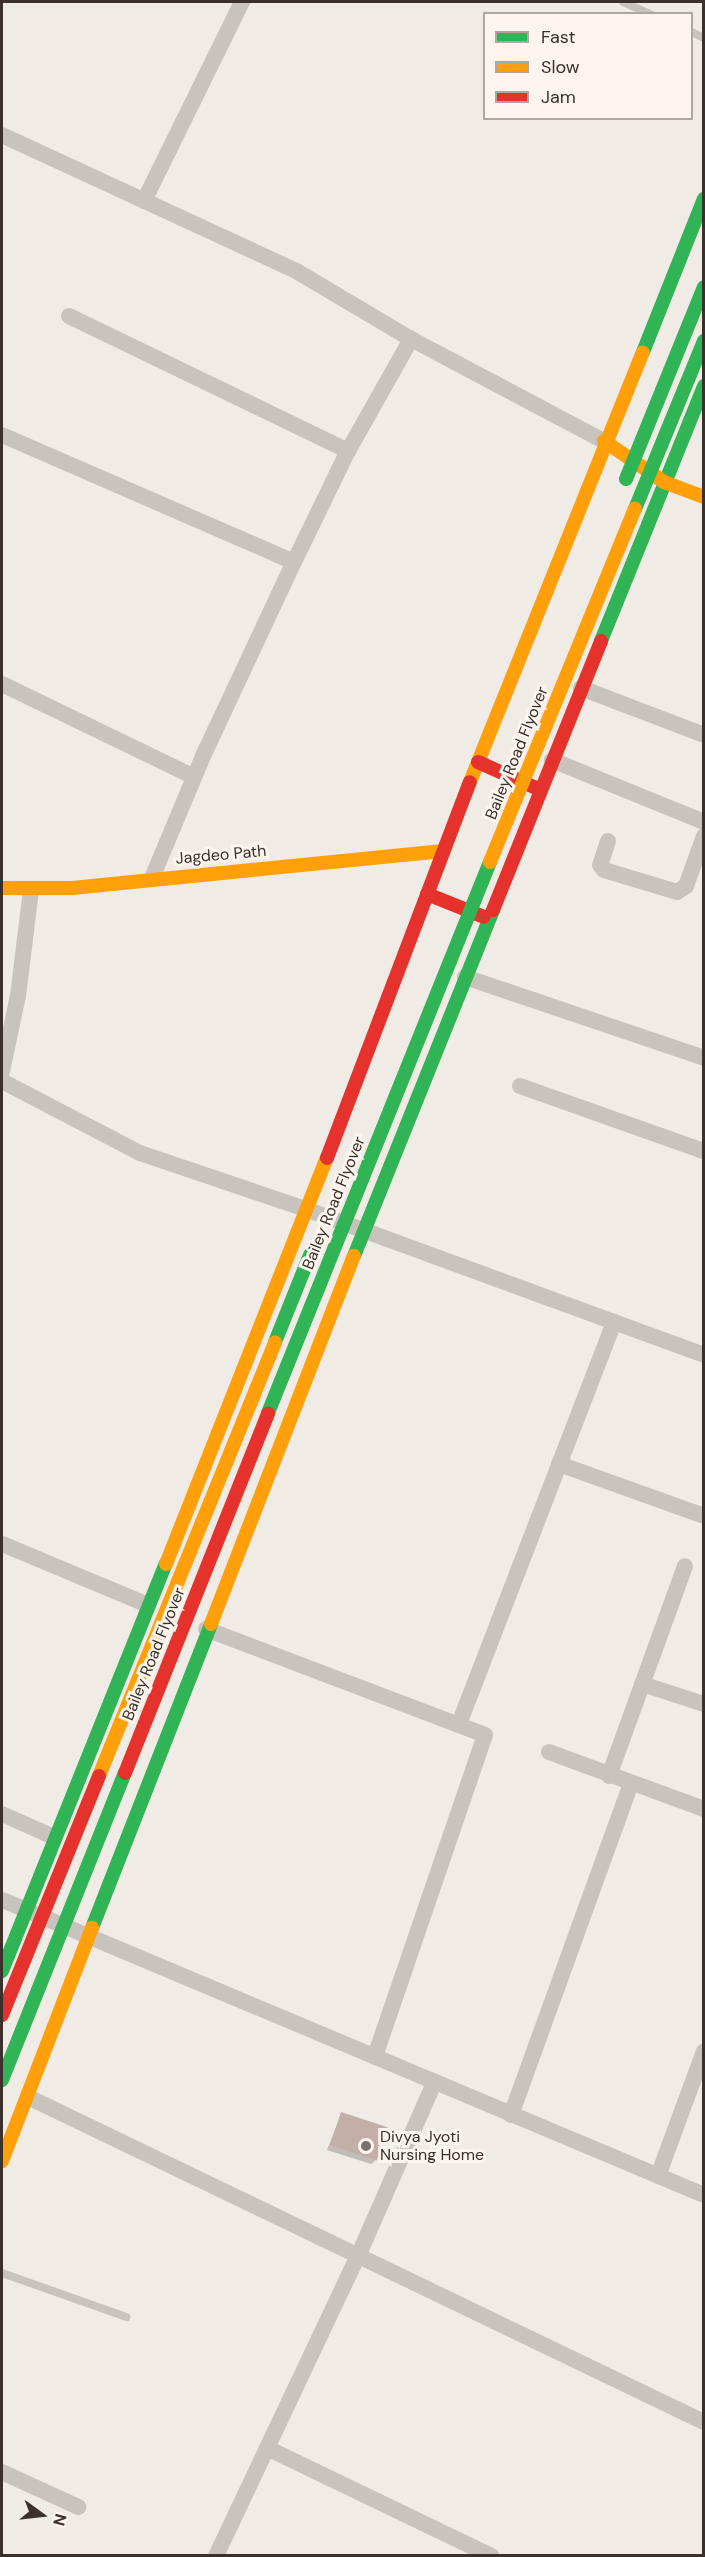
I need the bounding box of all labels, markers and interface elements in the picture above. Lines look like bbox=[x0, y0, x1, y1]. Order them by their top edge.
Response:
legend bbox=[483, 12, 693, 120]
text: Fast bbox=[541, 25, 576, 49]
text: Slow bbox=[541, 55, 580, 79]
text: Jam bbox=[541, 85, 576, 109]
street label: Bailey Road Flyover bbox=[482, 684, 552, 822]
street label: Jagdeo Path bbox=[175, 841, 267, 869]
street label: Bailey Road Flyover bbox=[299, 1134, 369, 1272]
street label: Bailey Road Flyover bbox=[119, 1585, 189, 1723]
place label: Divya Jyoti Nursing Home bbox=[380, 2127, 484, 2165]
marker: Divya Jyoti Nursing Home bbox=[357, 2137, 375, 2155]
north arrow bbox=[12, 2485, 72, 2545]
text: N bbox=[48, 2511, 72, 2528]

